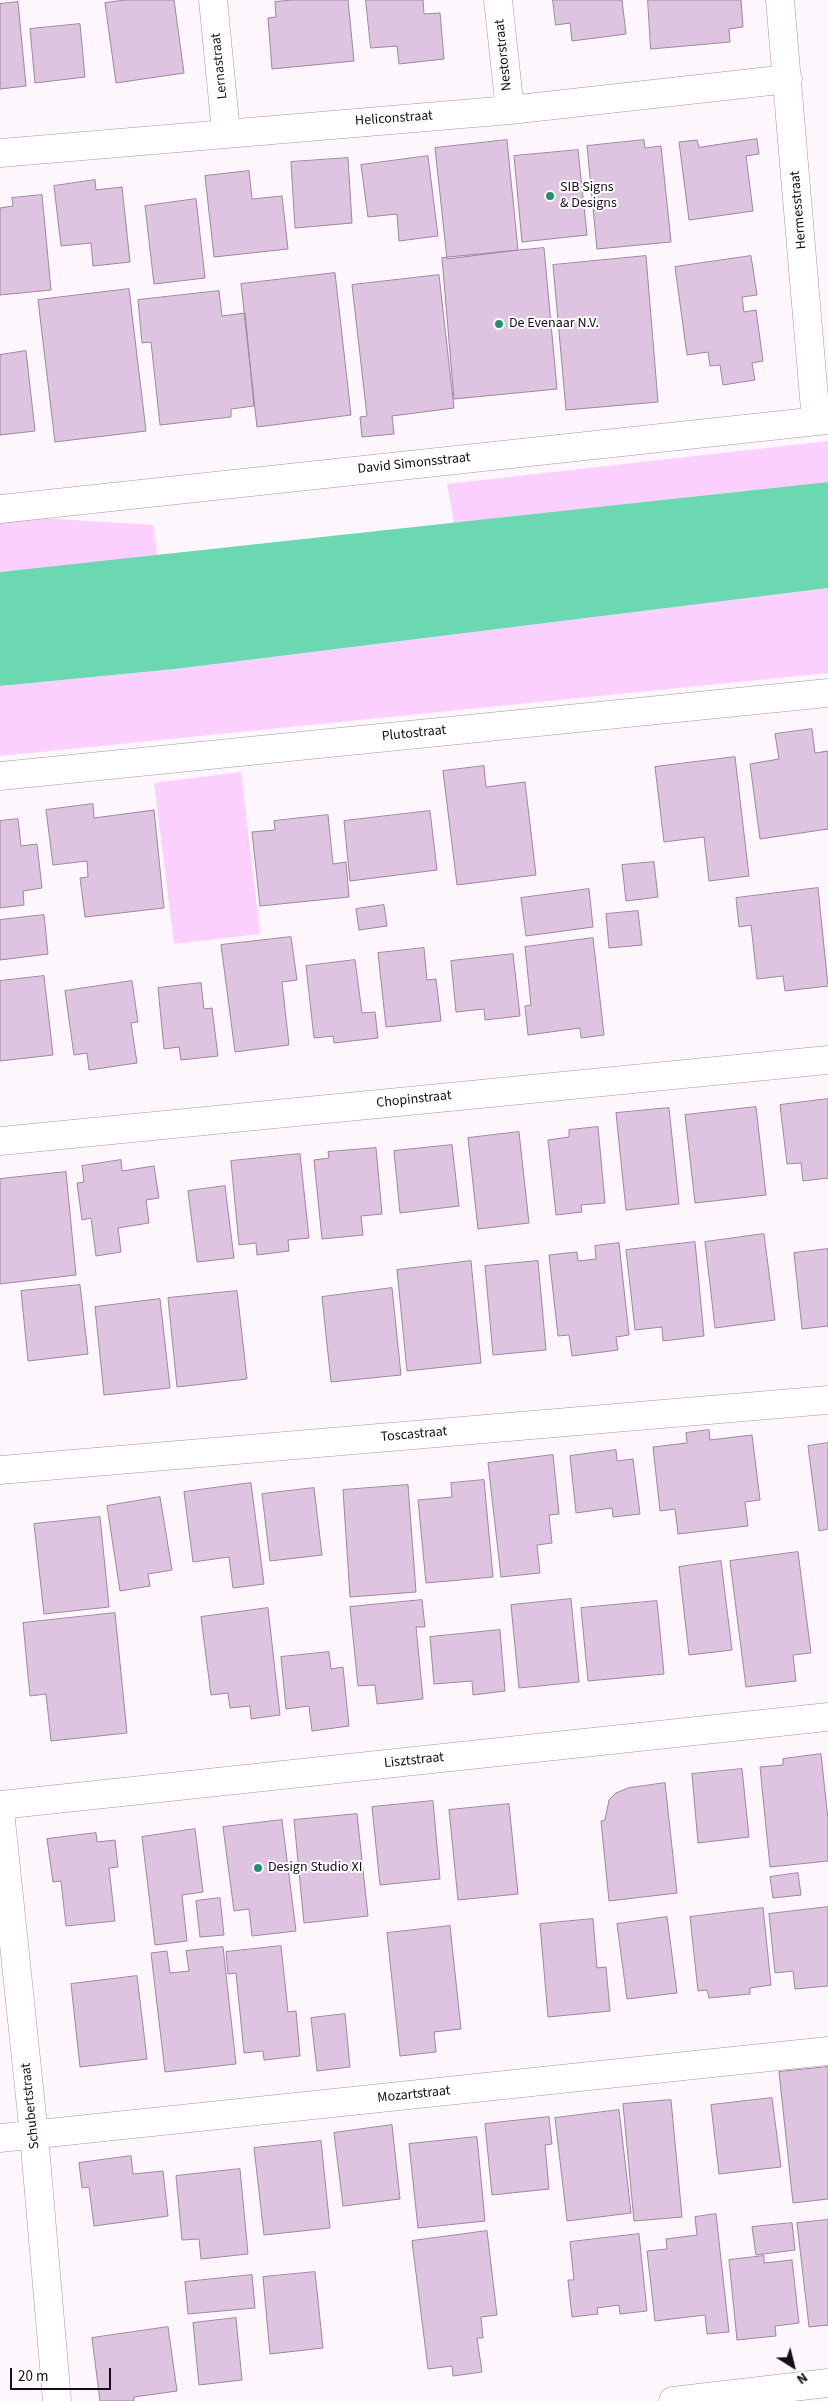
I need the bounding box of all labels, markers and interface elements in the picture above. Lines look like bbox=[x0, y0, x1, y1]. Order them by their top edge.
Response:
street label: Nestorstraat bbox=[492, 18, 516, 92]
street label: Lernastraat bbox=[208, 32, 232, 100]
street label: Heliconstraat bbox=[355, 108, 433, 130]
street label: Hermesstraat bbox=[787, 170, 811, 250]
place label: SIB Signs & Designs bbox=[560, 180, 617, 212]
marker: SIB Signs & Designs bbox=[544, 190, 556, 202]
place label: De Evenaar N.V. bbox=[509, 316, 599, 332]
marker: De Evenaar N.V. bbox=[493, 318, 505, 330]
street label: David Simonsstraat bbox=[357, 450, 471, 478]
street label: Plutostraat bbox=[381, 722, 447, 746]
street label: Chopinstraat bbox=[376, 1088, 452, 1112]
street label: Toscastraat bbox=[380, 1424, 448, 1446]
street label: Lisztstraat bbox=[383, 1750, 445, 1772]
place label: Design Studio XI bbox=[268, 1860, 362, 1876]
marker: Design Studio XI bbox=[252, 1862, 264, 1874]
street label: Schubertstraat bbox=[18, 2062, 44, 2150]
street label: Mozartstraat bbox=[377, 2083, 451, 2107]
north arrow bbox=[768, 2341, 818, 2391]
scale bar bbox=[12, 2358, 114, 2390]
text: 20 m bbox=[18, 2366, 48, 2387]
text: N bbox=[792, 2367, 811, 2389]

